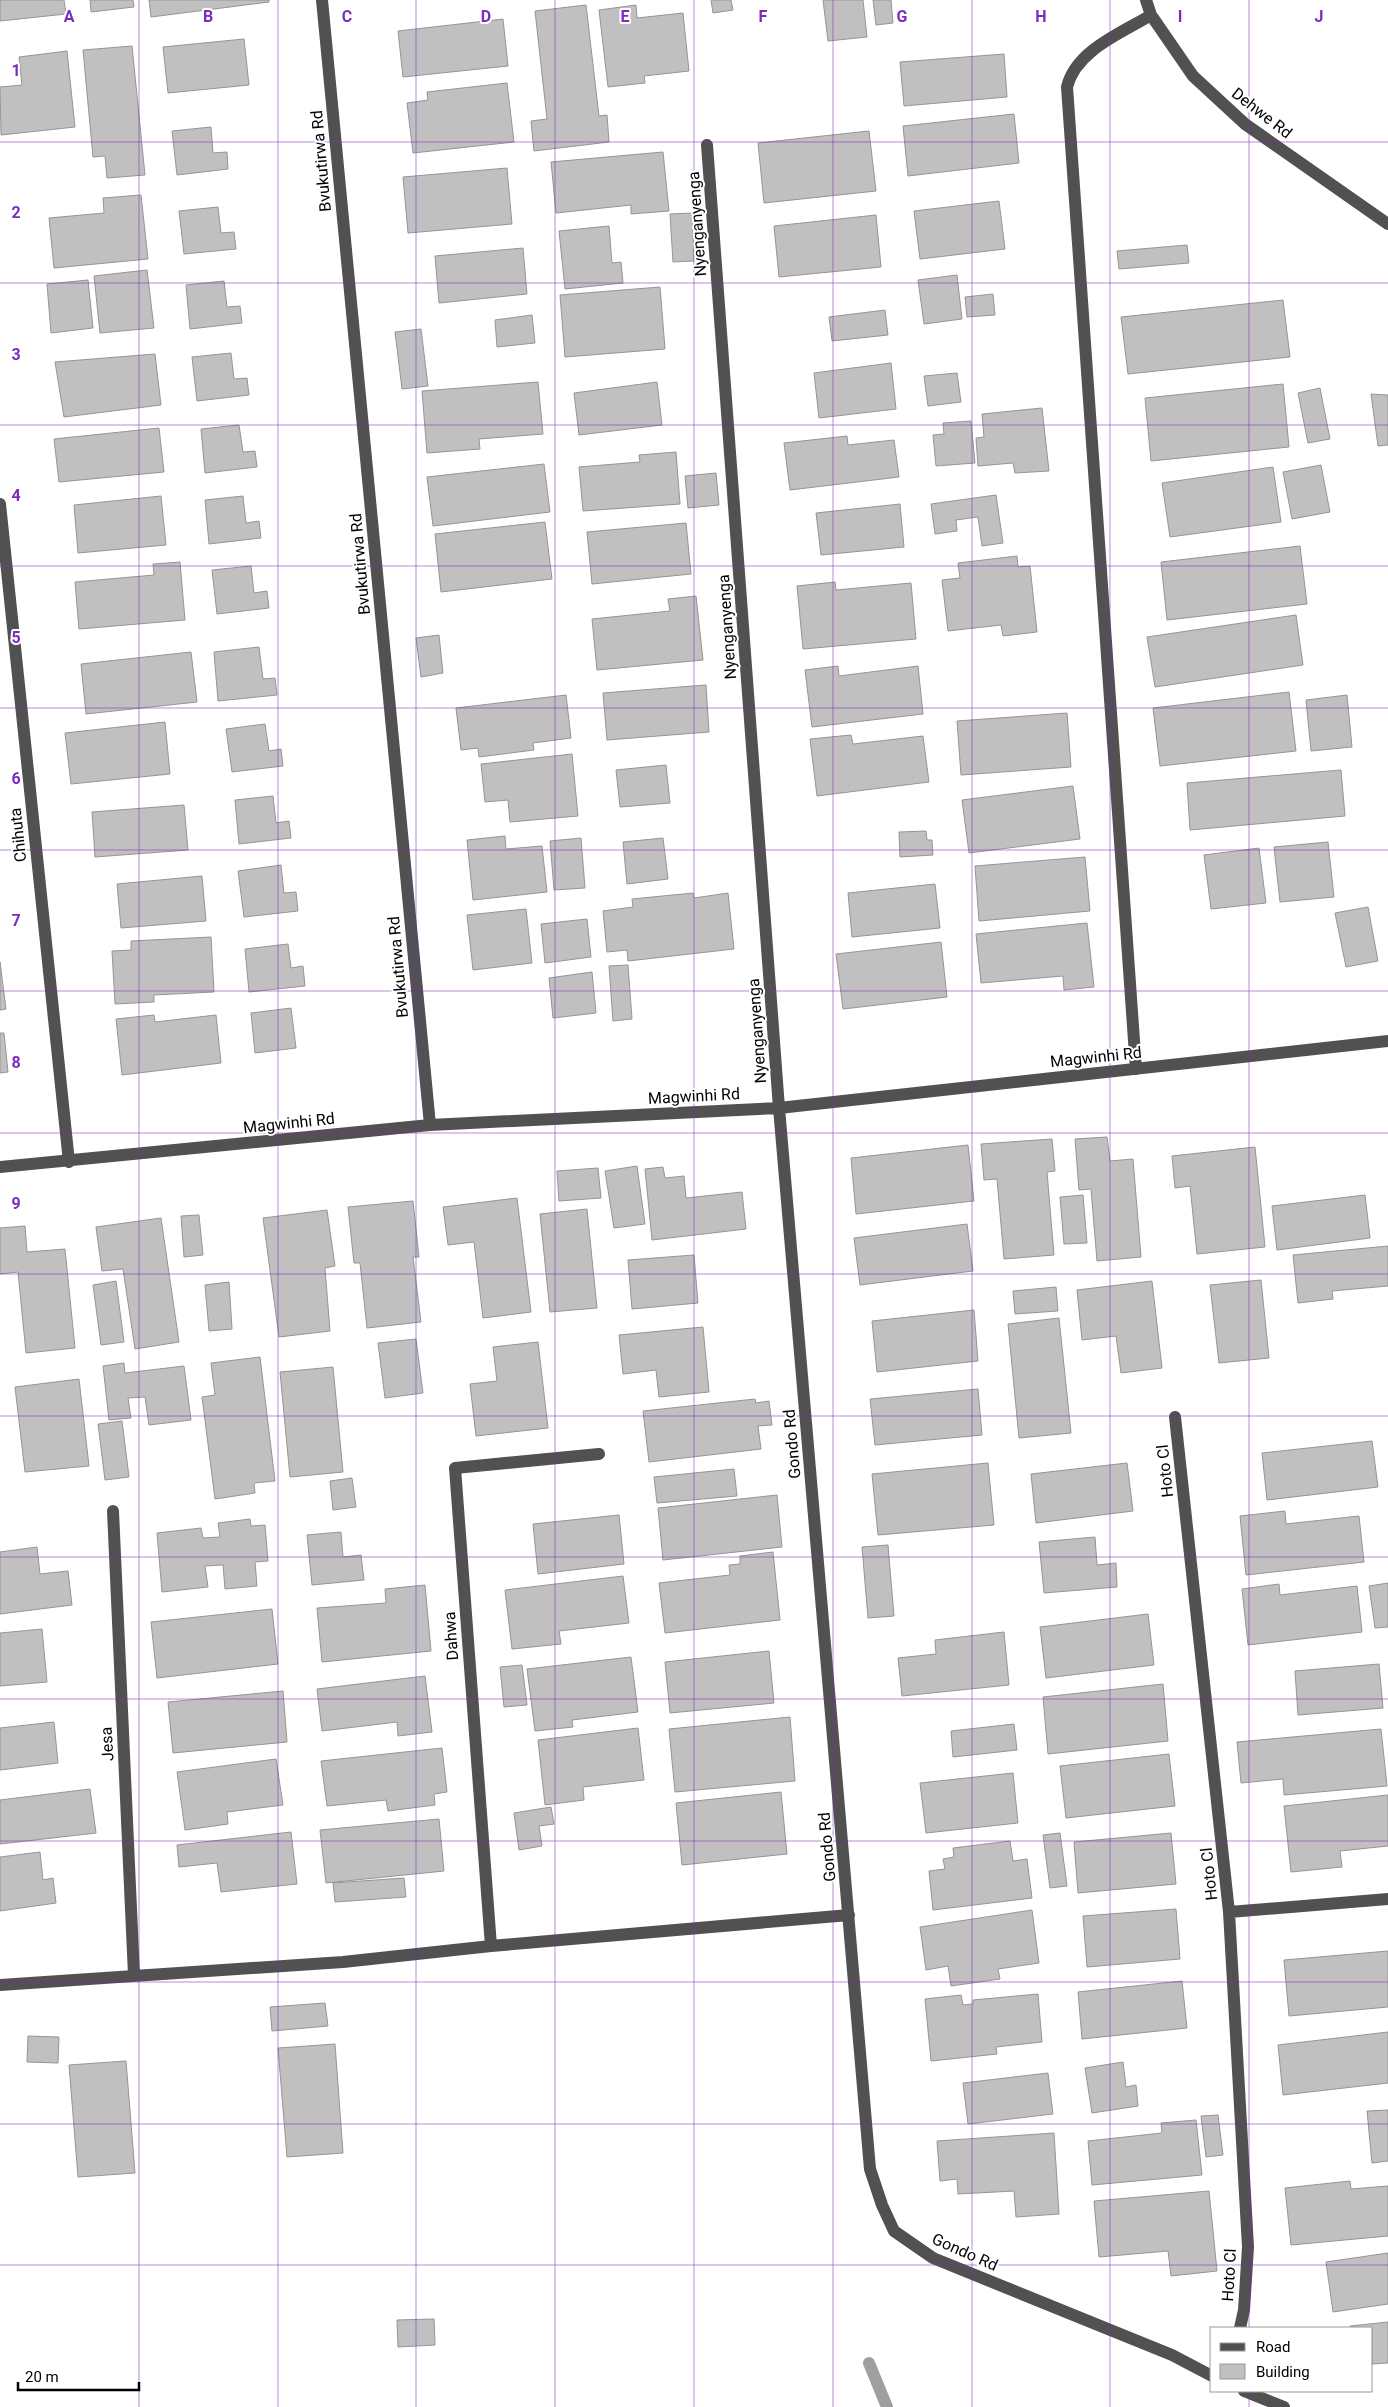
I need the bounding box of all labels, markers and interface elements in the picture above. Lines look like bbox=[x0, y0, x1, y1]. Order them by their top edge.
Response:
text: A bbox=[64, 7, 75, 26]
text: B bbox=[203, 7, 213, 26]
text: C bbox=[342, 7, 352, 26]
text: D bbox=[481, 7, 491, 26]
text: E bbox=[621, 7, 630, 26]
text: F bbox=[759, 7, 768, 26]
text: G bbox=[897, 7, 908, 26]
text: H bbox=[1035, 7, 1047, 26]
text: I bbox=[1178, 7, 1182, 26]
text: J bbox=[1315, 7, 1323, 26]
text: 1 bbox=[11, 61, 21, 80]
street label: Dehwe Rd bbox=[1228, 84, 1296, 142]
street label: Bvukutirwa Rd bbox=[307, 109, 335, 213]
street label: Nyenganyenga bbox=[684, 171, 710, 277]
text: 2 bbox=[11, 203, 21, 222]
text: 3 bbox=[11, 345, 21, 364]
text: 4 bbox=[11, 486, 21, 505]
street label: Bvukutirwa Rd bbox=[346, 512, 374, 616]
street label: Nyenganyenga bbox=[714, 574, 740, 680]
text: 5 bbox=[11, 628, 21, 647]
text: 6 bbox=[11, 769, 21, 788]
street label: Chihuta bbox=[6, 807, 30, 863]
text: 7 bbox=[11, 911, 21, 930]
street label: Bvukutirwa Rd bbox=[384, 915, 412, 1019]
street label: Nyenganyenga bbox=[744, 978, 770, 1084]
street label: Magwinhi Rd bbox=[1049, 1043, 1143, 1071]
text: 8 bbox=[11, 1053, 21, 1072]
street label: Magwinhi Rd bbox=[648, 1084, 740, 1108]
street label: Magwinhi Rd bbox=[242, 1109, 336, 1137]
text: 9 bbox=[11, 1194, 21, 1213]
street label: Gondo Rd bbox=[779, 1408, 805, 1480]
street label: Hoto Cl bbox=[1153, 1444, 1177, 1498]
street label: Dahwa bbox=[440, 1611, 462, 1661]
street label: Jesa bbox=[97, 1726, 117, 1762]
street label: Gondo Rd bbox=[814, 1811, 840, 1883]
street label: Hoto Cl bbox=[1197, 1847, 1221, 1901]
street label: Gondo Rd bbox=[929, 2229, 1001, 2275]
street label: Hoto Cl bbox=[1218, 2248, 1240, 2302]
legend bbox=[1210, 2327, 1373, 2392]
text: Road bbox=[1256, 2338, 1290, 2356]
scale bar bbox=[18, 2360, 139, 2392]
text: Building bbox=[1256, 2363, 1310, 2381]
text: 20 m bbox=[25, 2368, 59, 2386]

